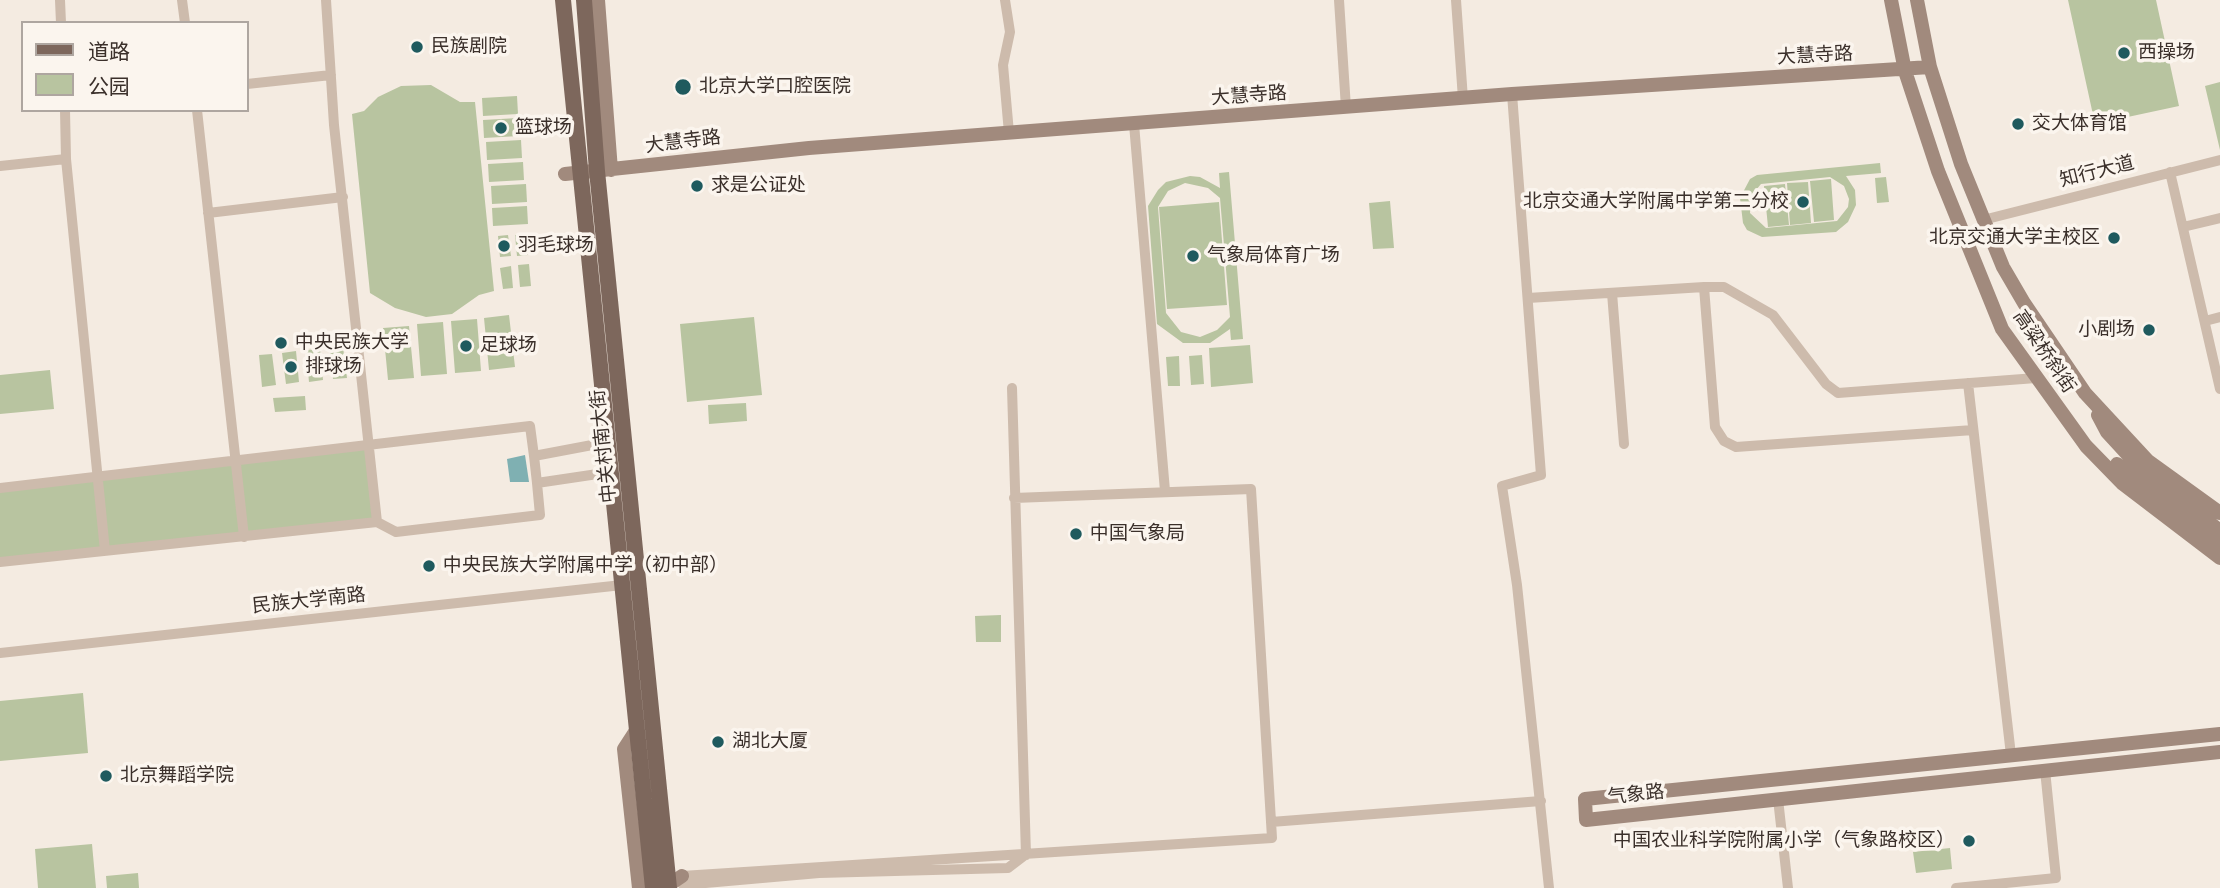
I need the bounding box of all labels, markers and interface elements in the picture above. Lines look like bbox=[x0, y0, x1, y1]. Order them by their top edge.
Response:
legend bbox=[21, 21, 248, 112]
place label: 民族剧院 bbox=[431, 36, 507, 58]
text: 道路 bbox=[88, 37, 130, 65]
marker: 民族剧院 bbox=[409, 39, 425, 55]
place label: 西操场 bbox=[2138, 42, 2195, 64]
street label: 大慧寺路 bbox=[1776, 43, 1854, 69]
marker: 西操场 bbox=[2116, 45, 2132, 61]
text: 公园 bbox=[88, 72, 130, 100]
place label: 北京大学口腔医院 bbox=[699, 76, 851, 98]
marker: 北京大学口腔医院 bbox=[673, 77, 693, 97]
street label: 大慧寺路 bbox=[1210, 82, 1288, 110]
place label: 交大体育馆 bbox=[2032, 113, 2127, 135]
marker: 交大体育馆 bbox=[2010, 116, 2026, 132]
place label: 篮球场 bbox=[515, 117, 572, 139]
marker: 篮球场 bbox=[493, 120, 509, 136]
street label: 大慧寺路 bbox=[644, 126, 722, 158]
street label: 知行大道 bbox=[2057, 152, 2137, 192]
place label: 求是公证处 bbox=[711, 175, 806, 197]
marker: 求是公证处 bbox=[689, 178, 705, 194]
place label: 北京交通大学附属中学第二分校 bbox=[1523, 191, 1789, 213]
marker: 北京交通大学附属中学第二分校 bbox=[1795, 194, 1811, 210]
place label: 北京交通大学主校区 bbox=[1929, 227, 2100, 249]
marker: 北京交通大学主校区 bbox=[2106, 230, 2122, 246]
place label: 羽毛球场 bbox=[518, 235, 594, 257]
marker: 羽毛球场 bbox=[496, 238, 512, 254]
place label: 气象局体育广场 bbox=[1207, 245, 1340, 267]
marker: 气象局体育广场 bbox=[1185, 248, 1201, 264]
street label: 高粱桥斜街 bbox=[2008, 306, 2080, 398]
place label: 小剧场 bbox=[2078, 319, 2135, 341]
marker: 小剧场 bbox=[2141, 322, 2157, 338]
place label: 中央民族大学 bbox=[295, 332, 409, 354]
marker: 中央民族大学 bbox=[273, 335, 289, 351]
place label: 足球场 bbox=[480, 335, 537, 357]
marker: 足球场 bbox=[458, 338, 474, 354]
place label: 排球场 bbox=[305, 356, 362, 378]
marker: 排球场 bbox=[283, 359, 299, 375]
street label: 中关村南大街 bbox=[587, 388, 621, 504]
place label: 中国气象局 bbox=[1090, 523, 1185, 545]
marker: 中国气象局 bbox=[1068, 526, 1084, 542]
place label: 中央民族大学附属中学（初中部） bbox=[443, 555, 728, 577]
marker: 中央民族大学附属中学（初中部） bbox=[421, 558, 437, 574]
street label: 民族大学南路 bbox=[251, 584, 367, 618]
place label: 湖北大厦 bbox=[732, 731, 808, 753]
marker: 湖北大厦 bbox=[710, 734, 726, 750]
place label: 北京舞蹈学院 bbox=[120, 765, 234, 787]
marker: 北京舞蹈学院 bbox=[98, 768, 114, 784]
street label: 气象路 bbox=[1606, 781, 1666, 809]
place label: 中国农业科学院附属小学（气象路校区） bbox=[1613, 830, 1955, 852]
marker: 中国农业科学院附属小学（气象路校区） bbox=[1961, 833, 1977, 849]

